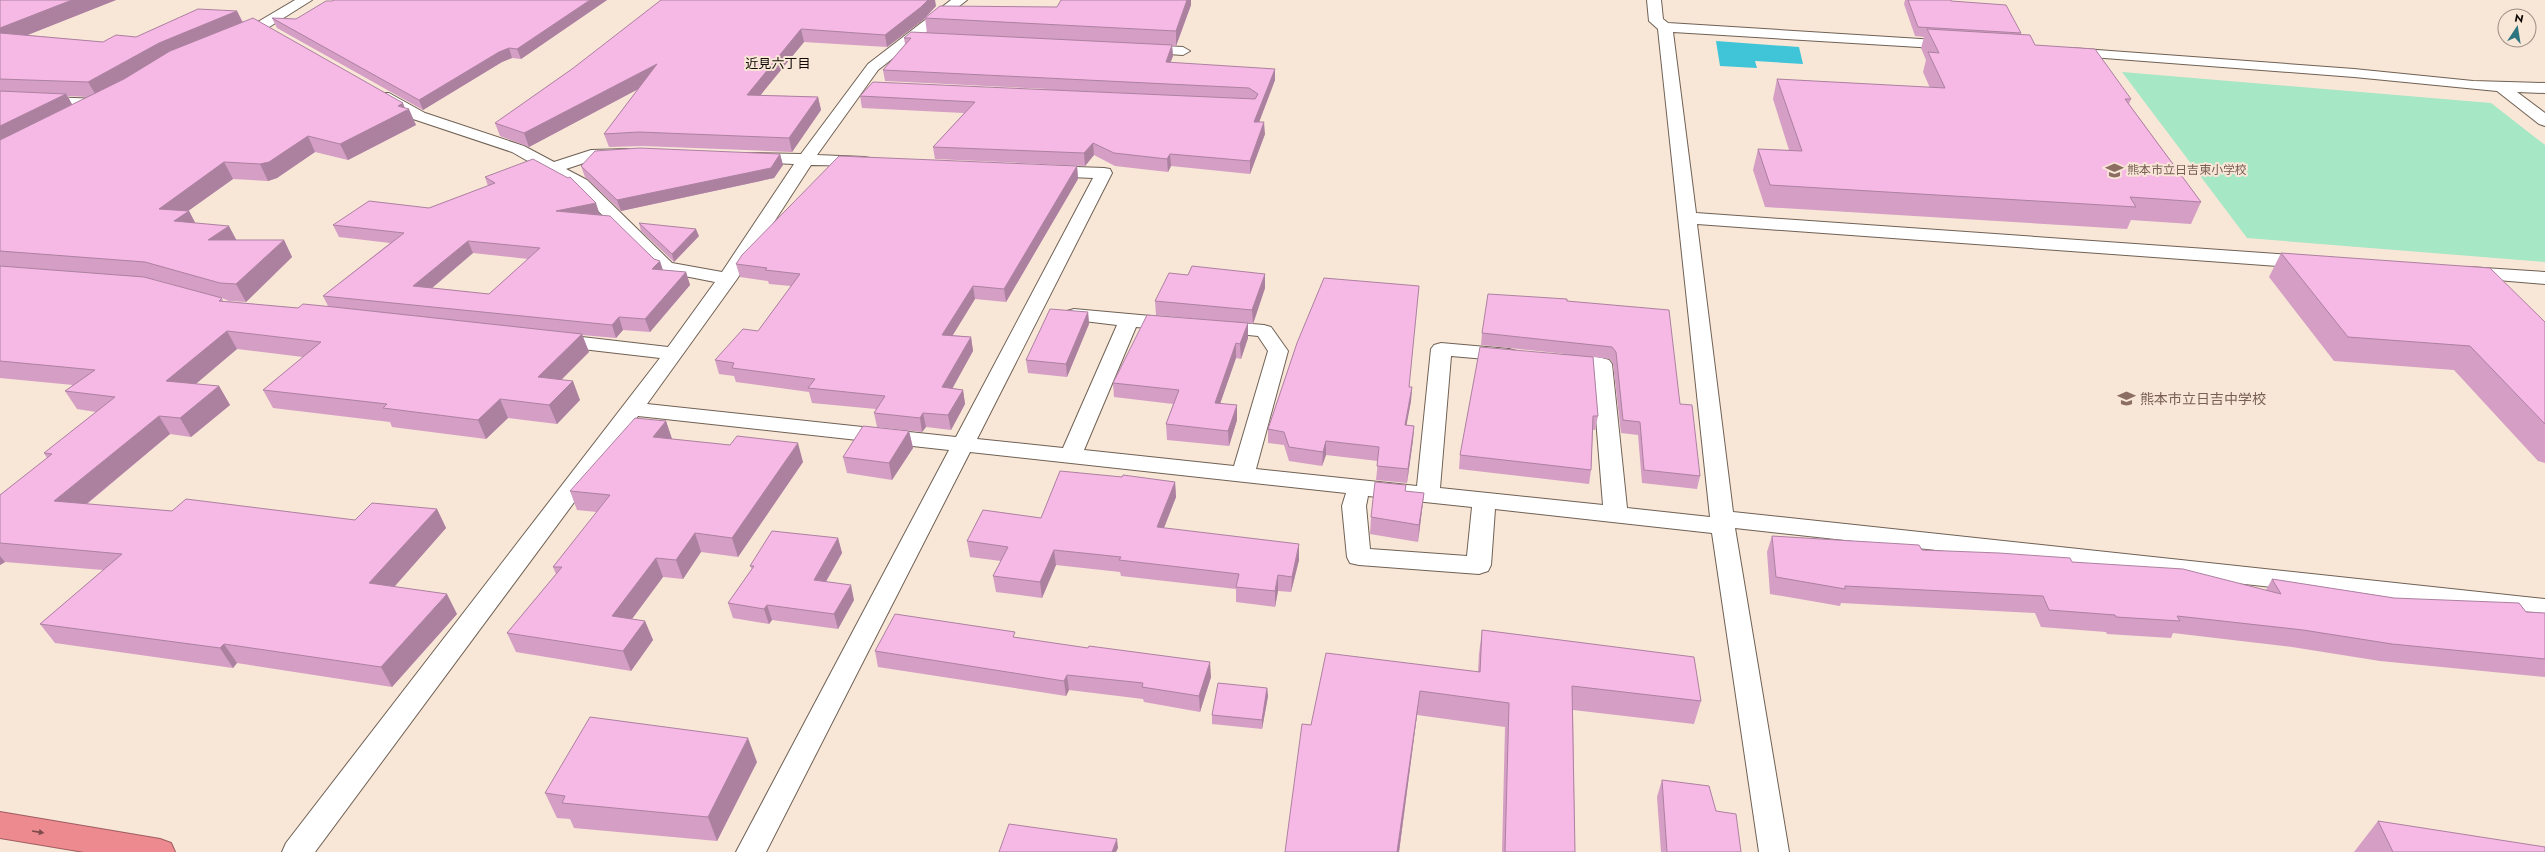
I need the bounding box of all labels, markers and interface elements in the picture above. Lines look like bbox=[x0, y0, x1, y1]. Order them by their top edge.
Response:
north arrow bbox=[2497, 8, 2537, 48]
text: N bbox=[2513, 9, 2525, 27]
district label: 近見六丁目 bbox=[745, 54, 811, 73]
school or university icon: 熊本市立日吉東小学校 bbox=[2104, 160, 2124, 180]
place label: 熊本市立日吉東小学校 bbox=[2127, 161, 2247, 179]
school or university icon: 熊本市立日吉中学校 bbox=[2117, 389, 2137, 409]
place label: 熊本市立日吉中学校 bbox=[2140, 389, 2266, 409]
one-way arrow bbox=[32, 829, 45, 835]

